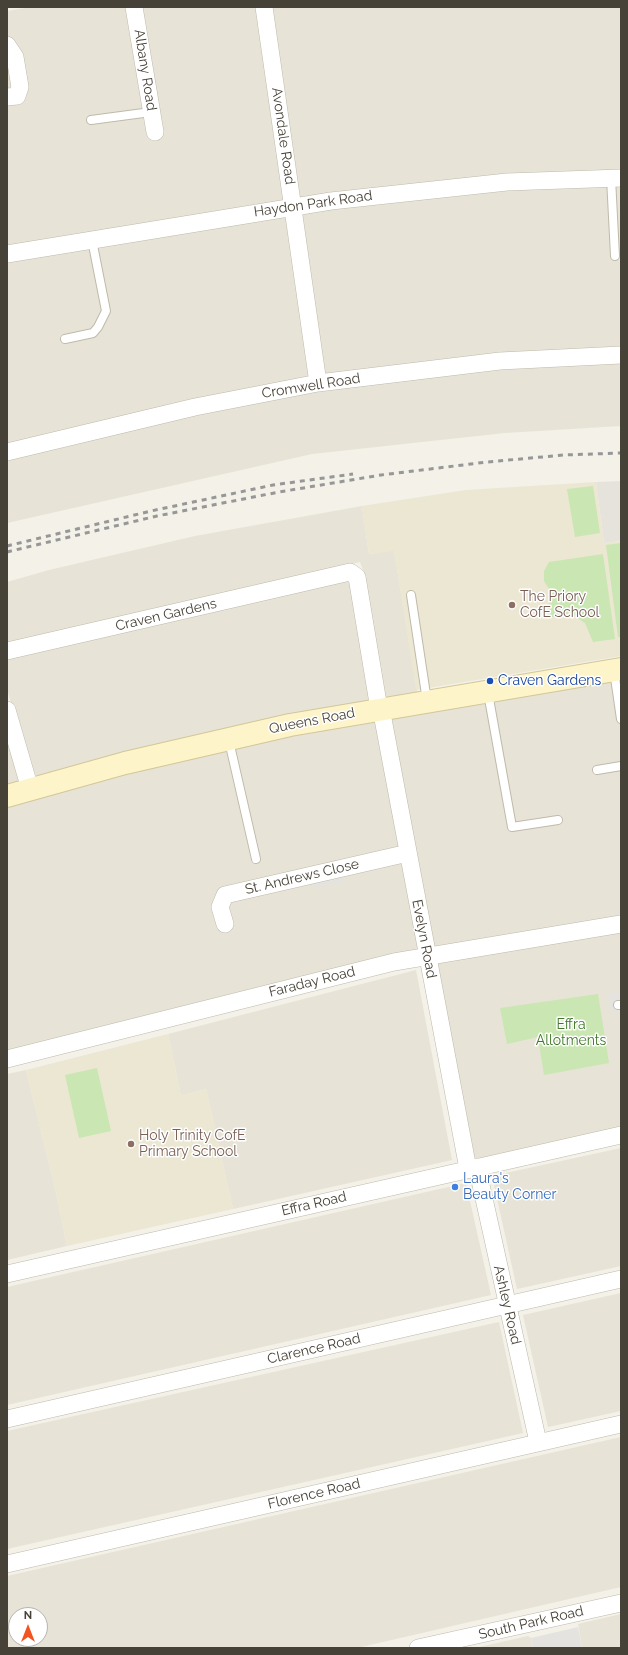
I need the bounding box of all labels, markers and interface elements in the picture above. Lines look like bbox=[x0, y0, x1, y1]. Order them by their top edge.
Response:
street label: Albany Road bbox=[130, 28, 160, 112]
street label: Avondale Road bbox=[268, 86, 298, 186]
street label: Haydon Park Road bbox=[253, 187, 373, 221]
street label: Cromwell Road bbox=[261, 370, 361, 402]
place label: The Priory CofE School bbox=[520, 589, 599, 622]
street label: Craven Gardens bbox=[114, 595, 218, 635]
marker: The Priory CofE School bbox=[507, 600, 517, 610]
place label: Craven Gardens bbox=[498, 673, 601, 689]
marker: Craven Gardens bbox=[485, 676, 495, 686]
street label: Queens Road bbox=[268, 704, 356, 738]
street label: St. Andrews Close bbox=[243, 856, 361, 898]
street label: Evelyn Road bbox=[408, 898, 440, 980]
street label: Faraday Road bbox=[267, 963, 357, 1001]
park label: Effra Allotments bbox=[536, 1017, 606, 1050]
place label: Holy Trinity CofE Primary School bbox=[139, 1128, 246, 1160]
marker: Holy Trinity CofE Primary School bbox=[126, 1139, 136, 1149]
place label: Laura's Beauty Corner bbox=[463, 1171, 556, 1204]
marker: Laura's Beauty Corner bbox=[450, 1182, 460, 1192]
street label: Effra Road bbox=[280, 1188, 348, 1220]
street label: Ashley Road bbox=[490, 1264, 524, 1346]
street label: Clarence Road bbox=[266, 1330, 362, 1368]
street label: Florence Road bbox=[266, 1475, 362, 1513]
street label: South Park Road bbox=[477, 1603, 585, 1643]
north arrow bbox=[8, 1607, 48, 1647]
text: N bbox=[24, 1609, 32, 1622]

